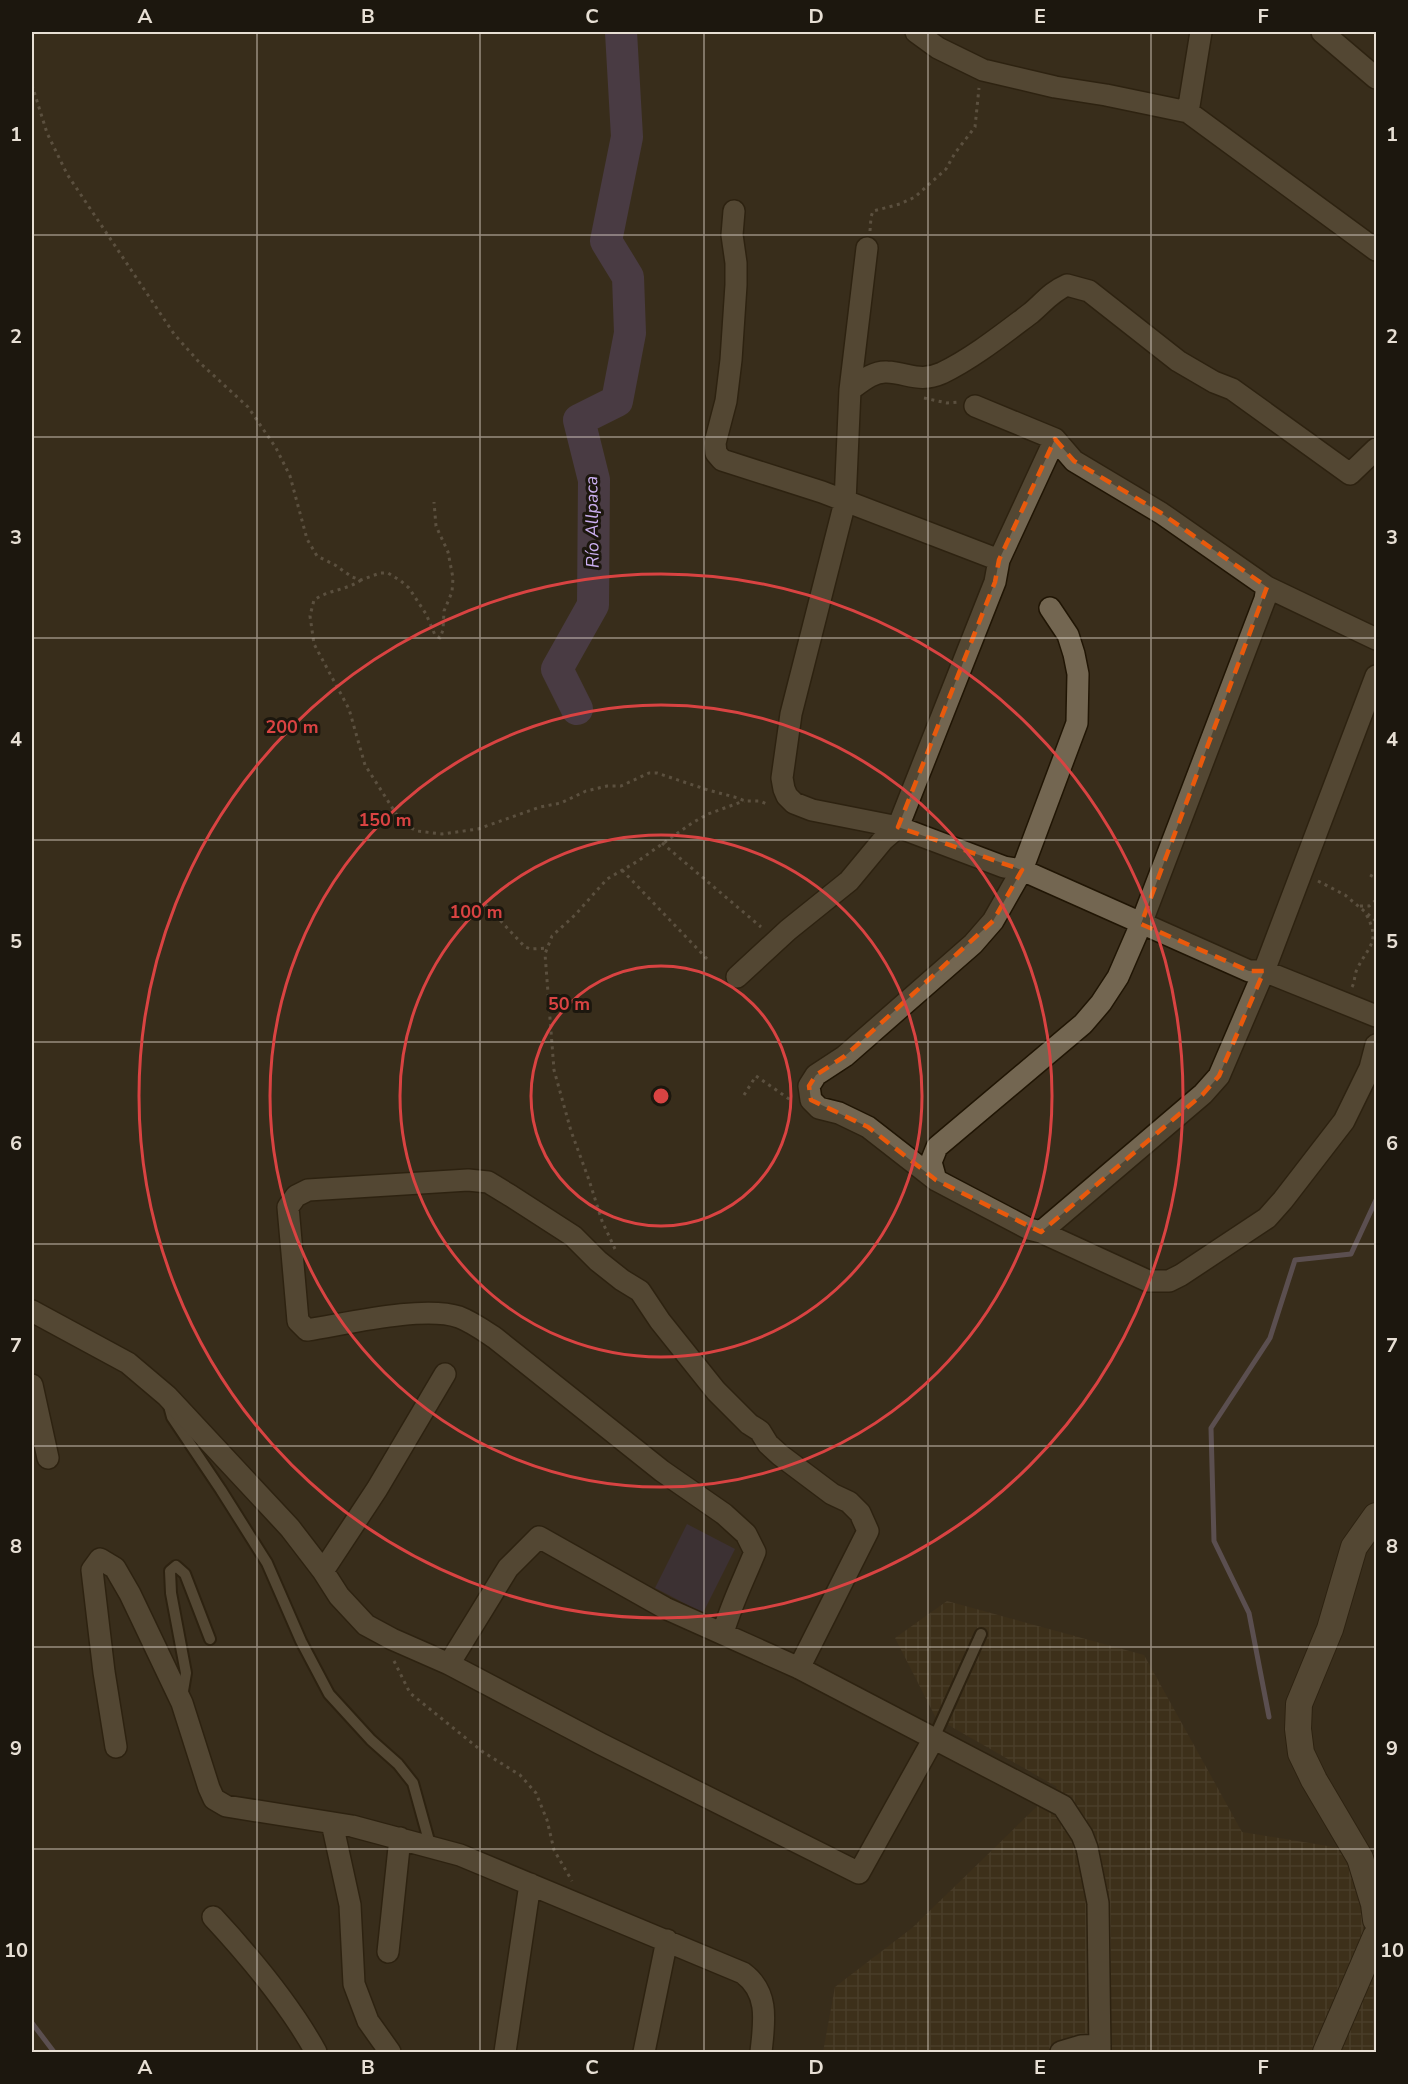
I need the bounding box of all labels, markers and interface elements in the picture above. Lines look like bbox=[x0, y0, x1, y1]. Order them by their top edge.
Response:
text: A bbox=[138, 3, 153, 30]
text: B bbox=[361, 3, 375, 30]
text: C bbox=[585, 3, 599, 30]
text: D bbox=[808, 3, 824, 30]
text: E bbox=[1034, 3, 1046, 30]
text: F bbox=[1257, 3, 1269, 30]
text: 1 bbox=[10, 121, 22, 148]
text: 1 bbox=[1386, 121, 1398, 148]
text: 2 bbox=[10, 323, 22, 350]
text: 2 bbox=[1386, 323, 1398, 350]
water label: Río Allpaca bbox=[579, 476, 605, 568]
text: 3 bbox=[10, 524, 22, 551]
text: 3 bbox=[1386, 524, 1398, 551]
text: 200 m bbox=[265, 715, 319, 739]
text: 4 bbox=[10, 726, 22, 753]
text: 4 bbox=[1386, 726, 1398, 753]
text: 150 m bbox=[358, 808, 412, 832]
text: 100 m bbox=[449, 900, 503, 924]
text: 5 bbox=[10, 928, 22, 955]
text: 5 bbox=[1386, 928, 1398, 955]
text: 50 m bbox=[548, 992, 590, 1016]
centre of rings bbox=[651, 1086, 671, 1106]
text: 6 bbox=[10, 1130, 22, 1157]
text: 6 bbox=[1386, 1130, 1398, 1157]
text: 7 bbox=[10, 1332, 22, 1359]
text: 7 bbox=[1386, 1332, 1398, 1359]
text: 8 bbox=[10, 1533, 22, 1560]
text: 8 bbox=[1386, 1533, 1398, 1560]
text: 9 bbox=[10, 1735, 22, 1762]
text: 9 bbox=[1386, 1735, 1398, 1762]
text: 10 bbox=[4, 1937, 28, 1964]
text: 10 bbox=[1380, 1937, 1404, 1964]
text: A bbox=[138, 2054, 153, 2081]
text: B bbox=[361, 2054, 375, 2081]
text: C bbox=[585, 2054, 599, 2081]
text: D bbox=[808, 2054, 824, 2081]
text: E bbox=[1034, 2054, 1046, 2081]
text: F bbox=[1257, 2054, 1269, 2081]

